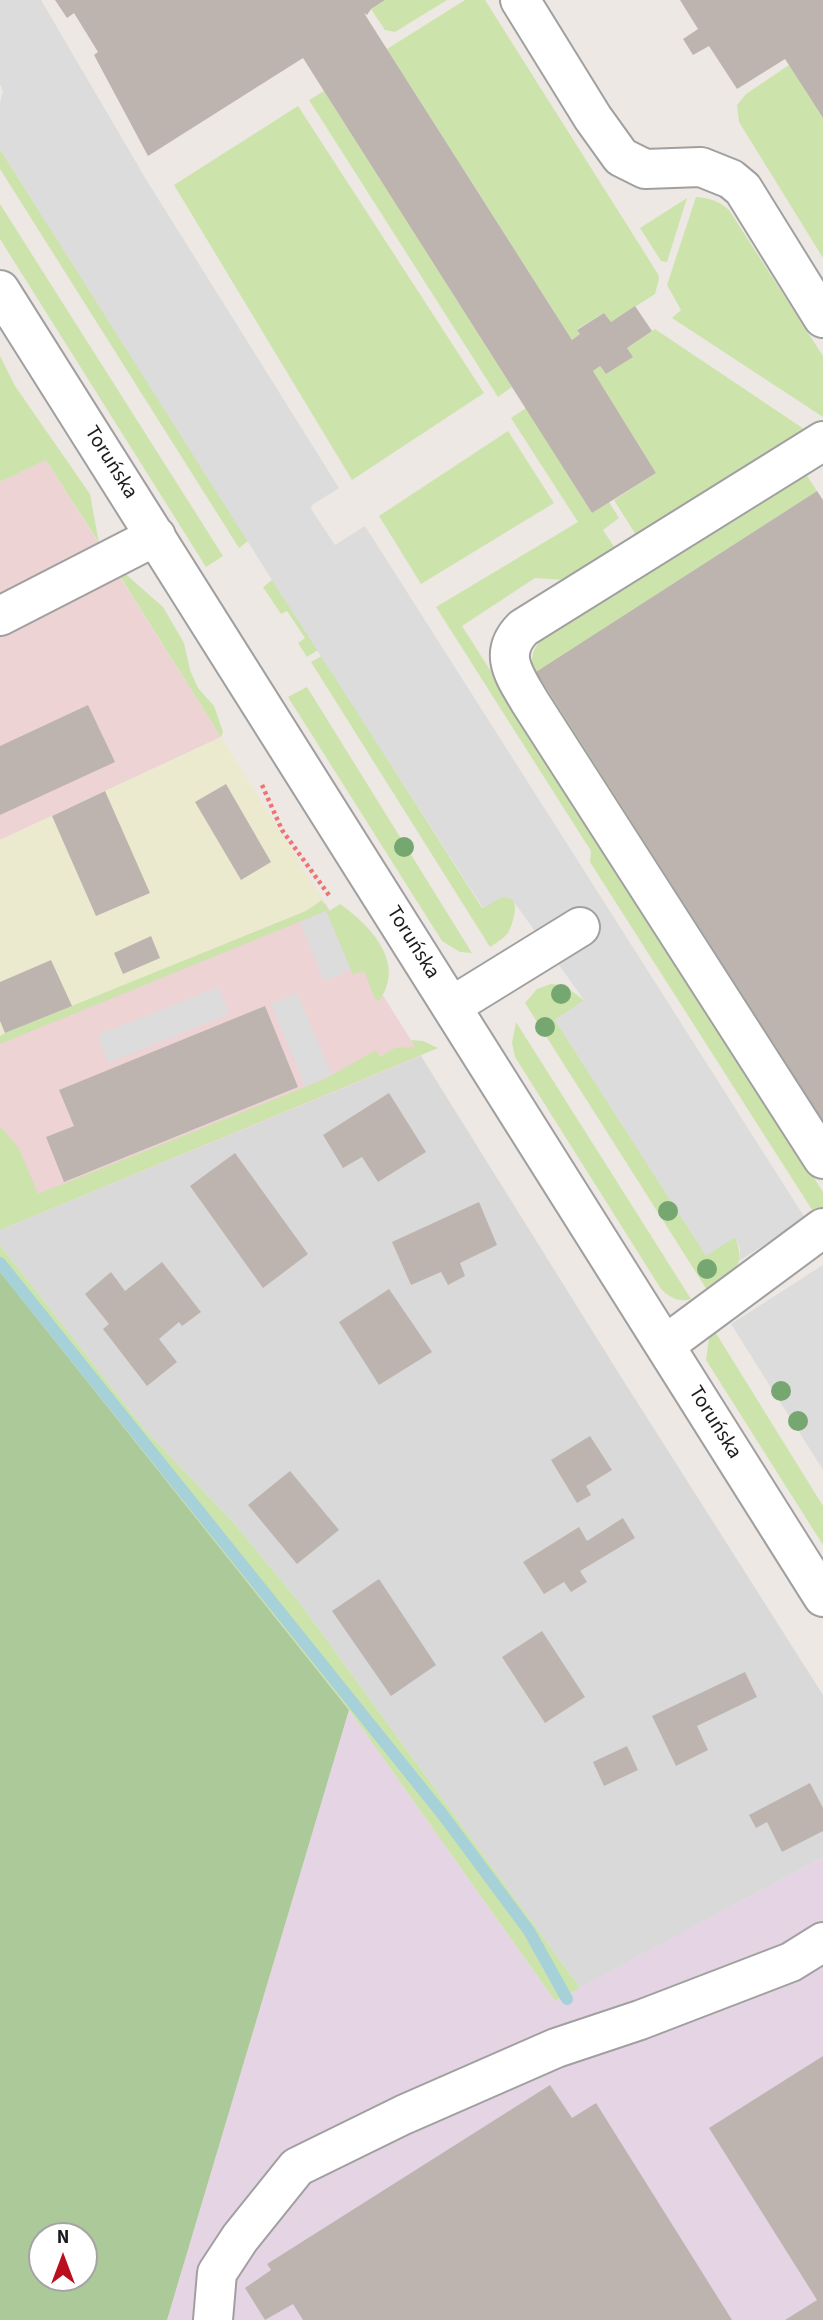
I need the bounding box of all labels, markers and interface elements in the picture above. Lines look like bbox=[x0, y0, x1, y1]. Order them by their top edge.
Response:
street label: Toruńska bbox=[78, 422, 142, 504]
street label: Toruńska bbox=[380, 902, 444, 984]
street label: Toruńska bbox=[682, 1382, 746, 1464]
north arrow bbox=[28, 2222, 98, 2292]
text: N bbox=[57, 2224, 69, 2251]

